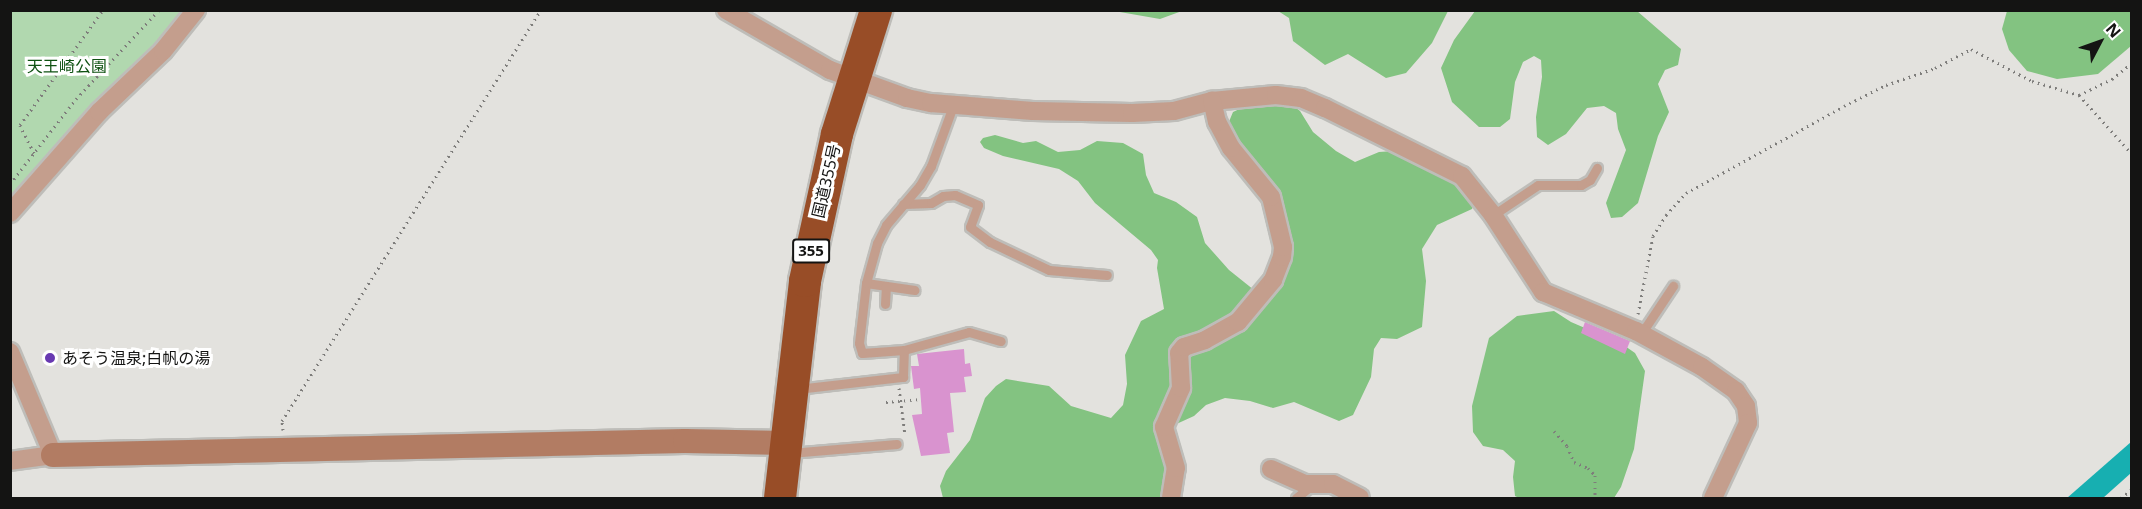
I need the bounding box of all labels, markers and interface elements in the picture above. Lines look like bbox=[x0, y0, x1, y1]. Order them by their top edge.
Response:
north arrow bbox=[2070, 12, 2130, 72]
text: N bbox=[2101, 18, 2126, 42]
park label: 天王崎公園 bbox=[27, 56, 107, 76]
street label: 国道355号 bbox=[808, 142, 844, 220]
road number: 355 bbox=[792, 239, 830, 263]
place label: あそう温泉;白帆の湯 bbox=[62, 348, 210, 368]
marker: あそう温泉;白帆の湯 bbox=[43, 351, 57, 365]

